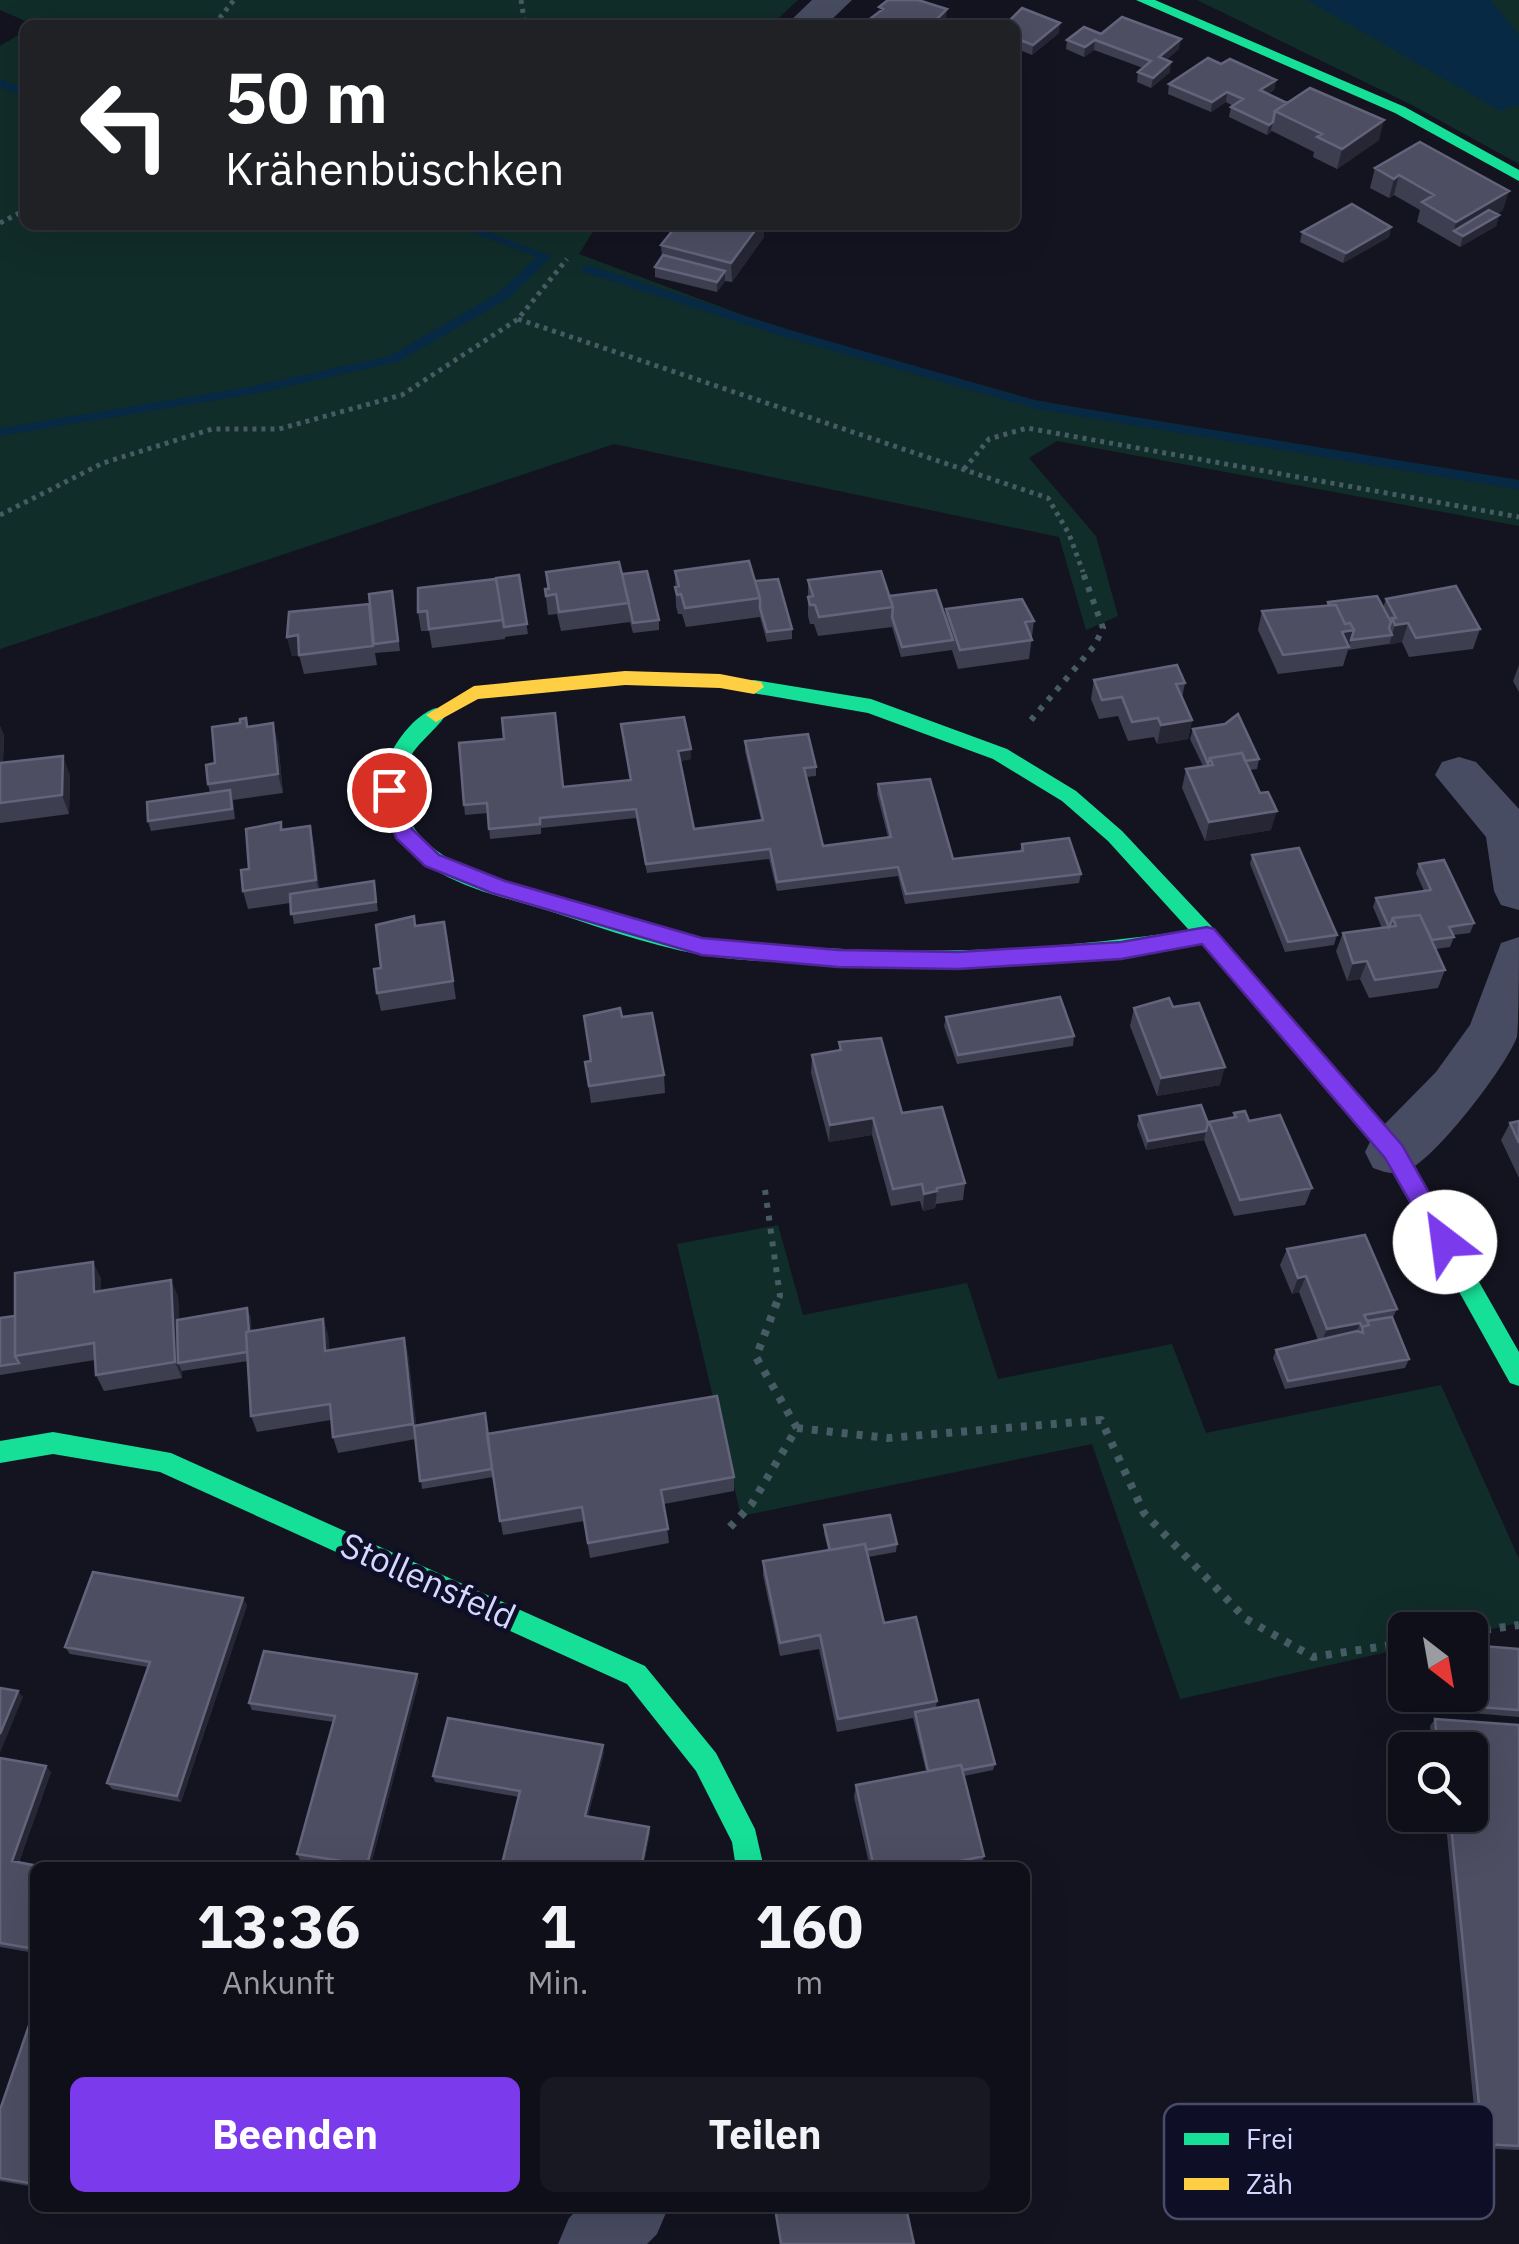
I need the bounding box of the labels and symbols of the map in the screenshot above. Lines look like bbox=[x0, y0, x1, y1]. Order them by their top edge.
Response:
pin bbox=[347, 748, 432, 833]
position arrow bbox=[1393, 1190, 1497, 1294]
street label: Stollensfeld bbox=[334, 1521, 523, 1639]
north arrow bbox=[1388, 1612, 1488, 1712]
legend bbox=[1164, 2104, 1494, 2219]
text: Frei bbox=[1246, 2120, 1294, 2157]
text: Zäh bbox=[1246, 2165, 1293, 2202]

